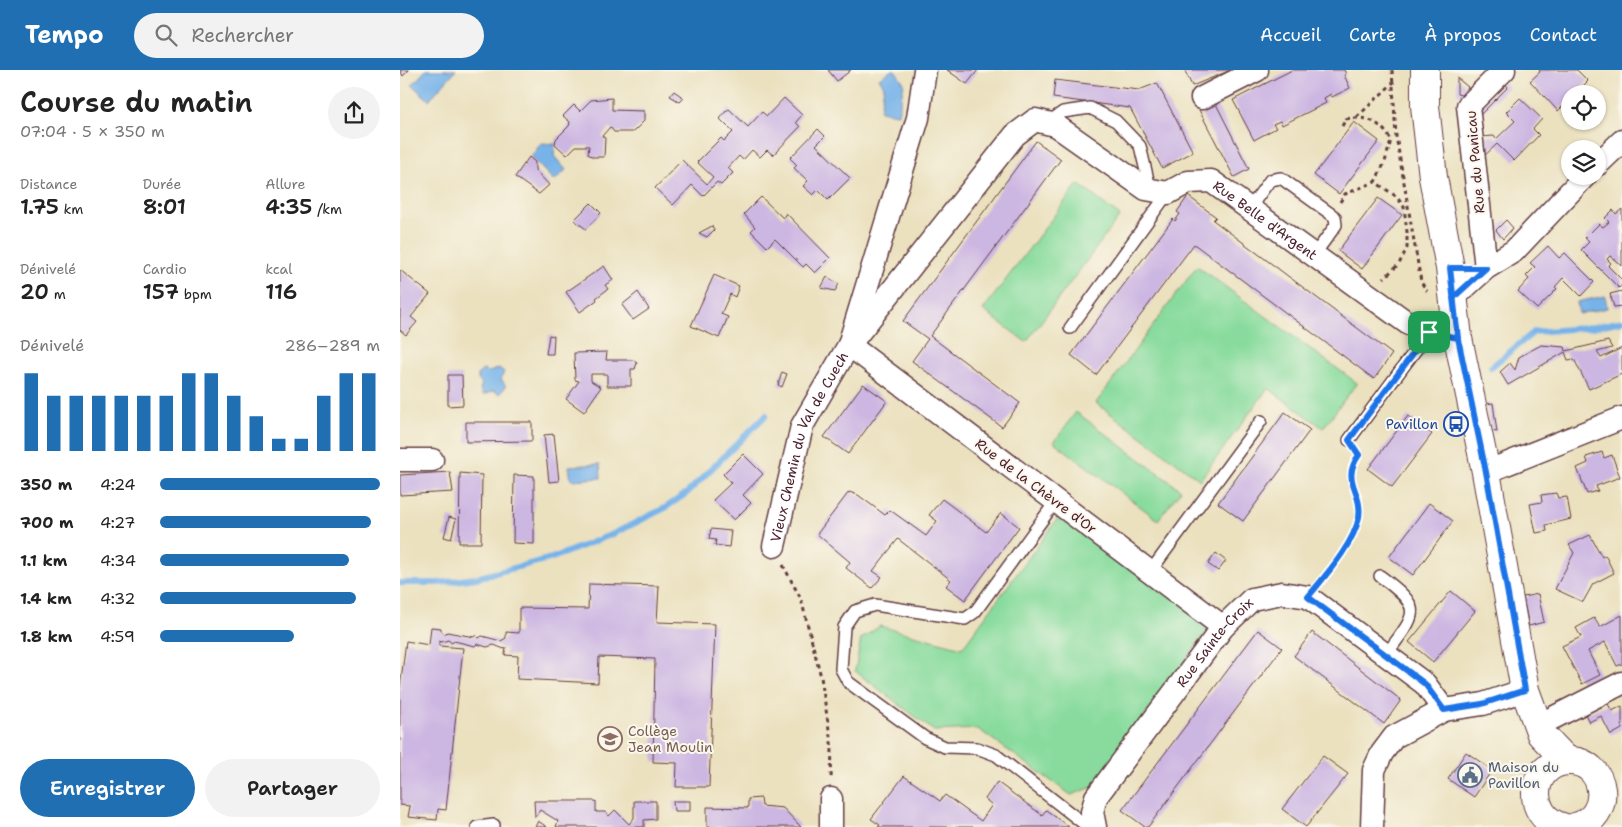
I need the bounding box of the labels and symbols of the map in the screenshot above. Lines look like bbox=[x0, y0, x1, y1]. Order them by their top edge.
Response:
street label: Rue du Panicau bbox=[1462, 110, 1488, 214]
street label: Rue Belle d'Argent bbox=[1209, 176, 1321, 264]
pin bbox=[1408, 311, 1450, 353]
street label: Vieux Chemin du Val de Cuech bbox=[766, 348, 852, 544]
bus stop icon: Pavillon bbox=[1443, 411, 1469, 437]
place label: Pavillon bbox=[1386, 415, 1438, 433]
street label: Rue de la Chèvre d'Or bbox=[972, 434, 1101, 538]
street label: Rue Sainte-Croix bbox=[1172, 594, 1257, 691]
place label: Collège Jean Moulin bbox=[628, 722, 713, 756]
school or university icon: Collège Jean Moulin bbox=[597, 726, 623, 752]
place label: Maison du Pavillon bbox=[1488, 758, 1559, 792]
public building icon: Maison du Pavillon bbox=[1457, 762, 1483, 788]

